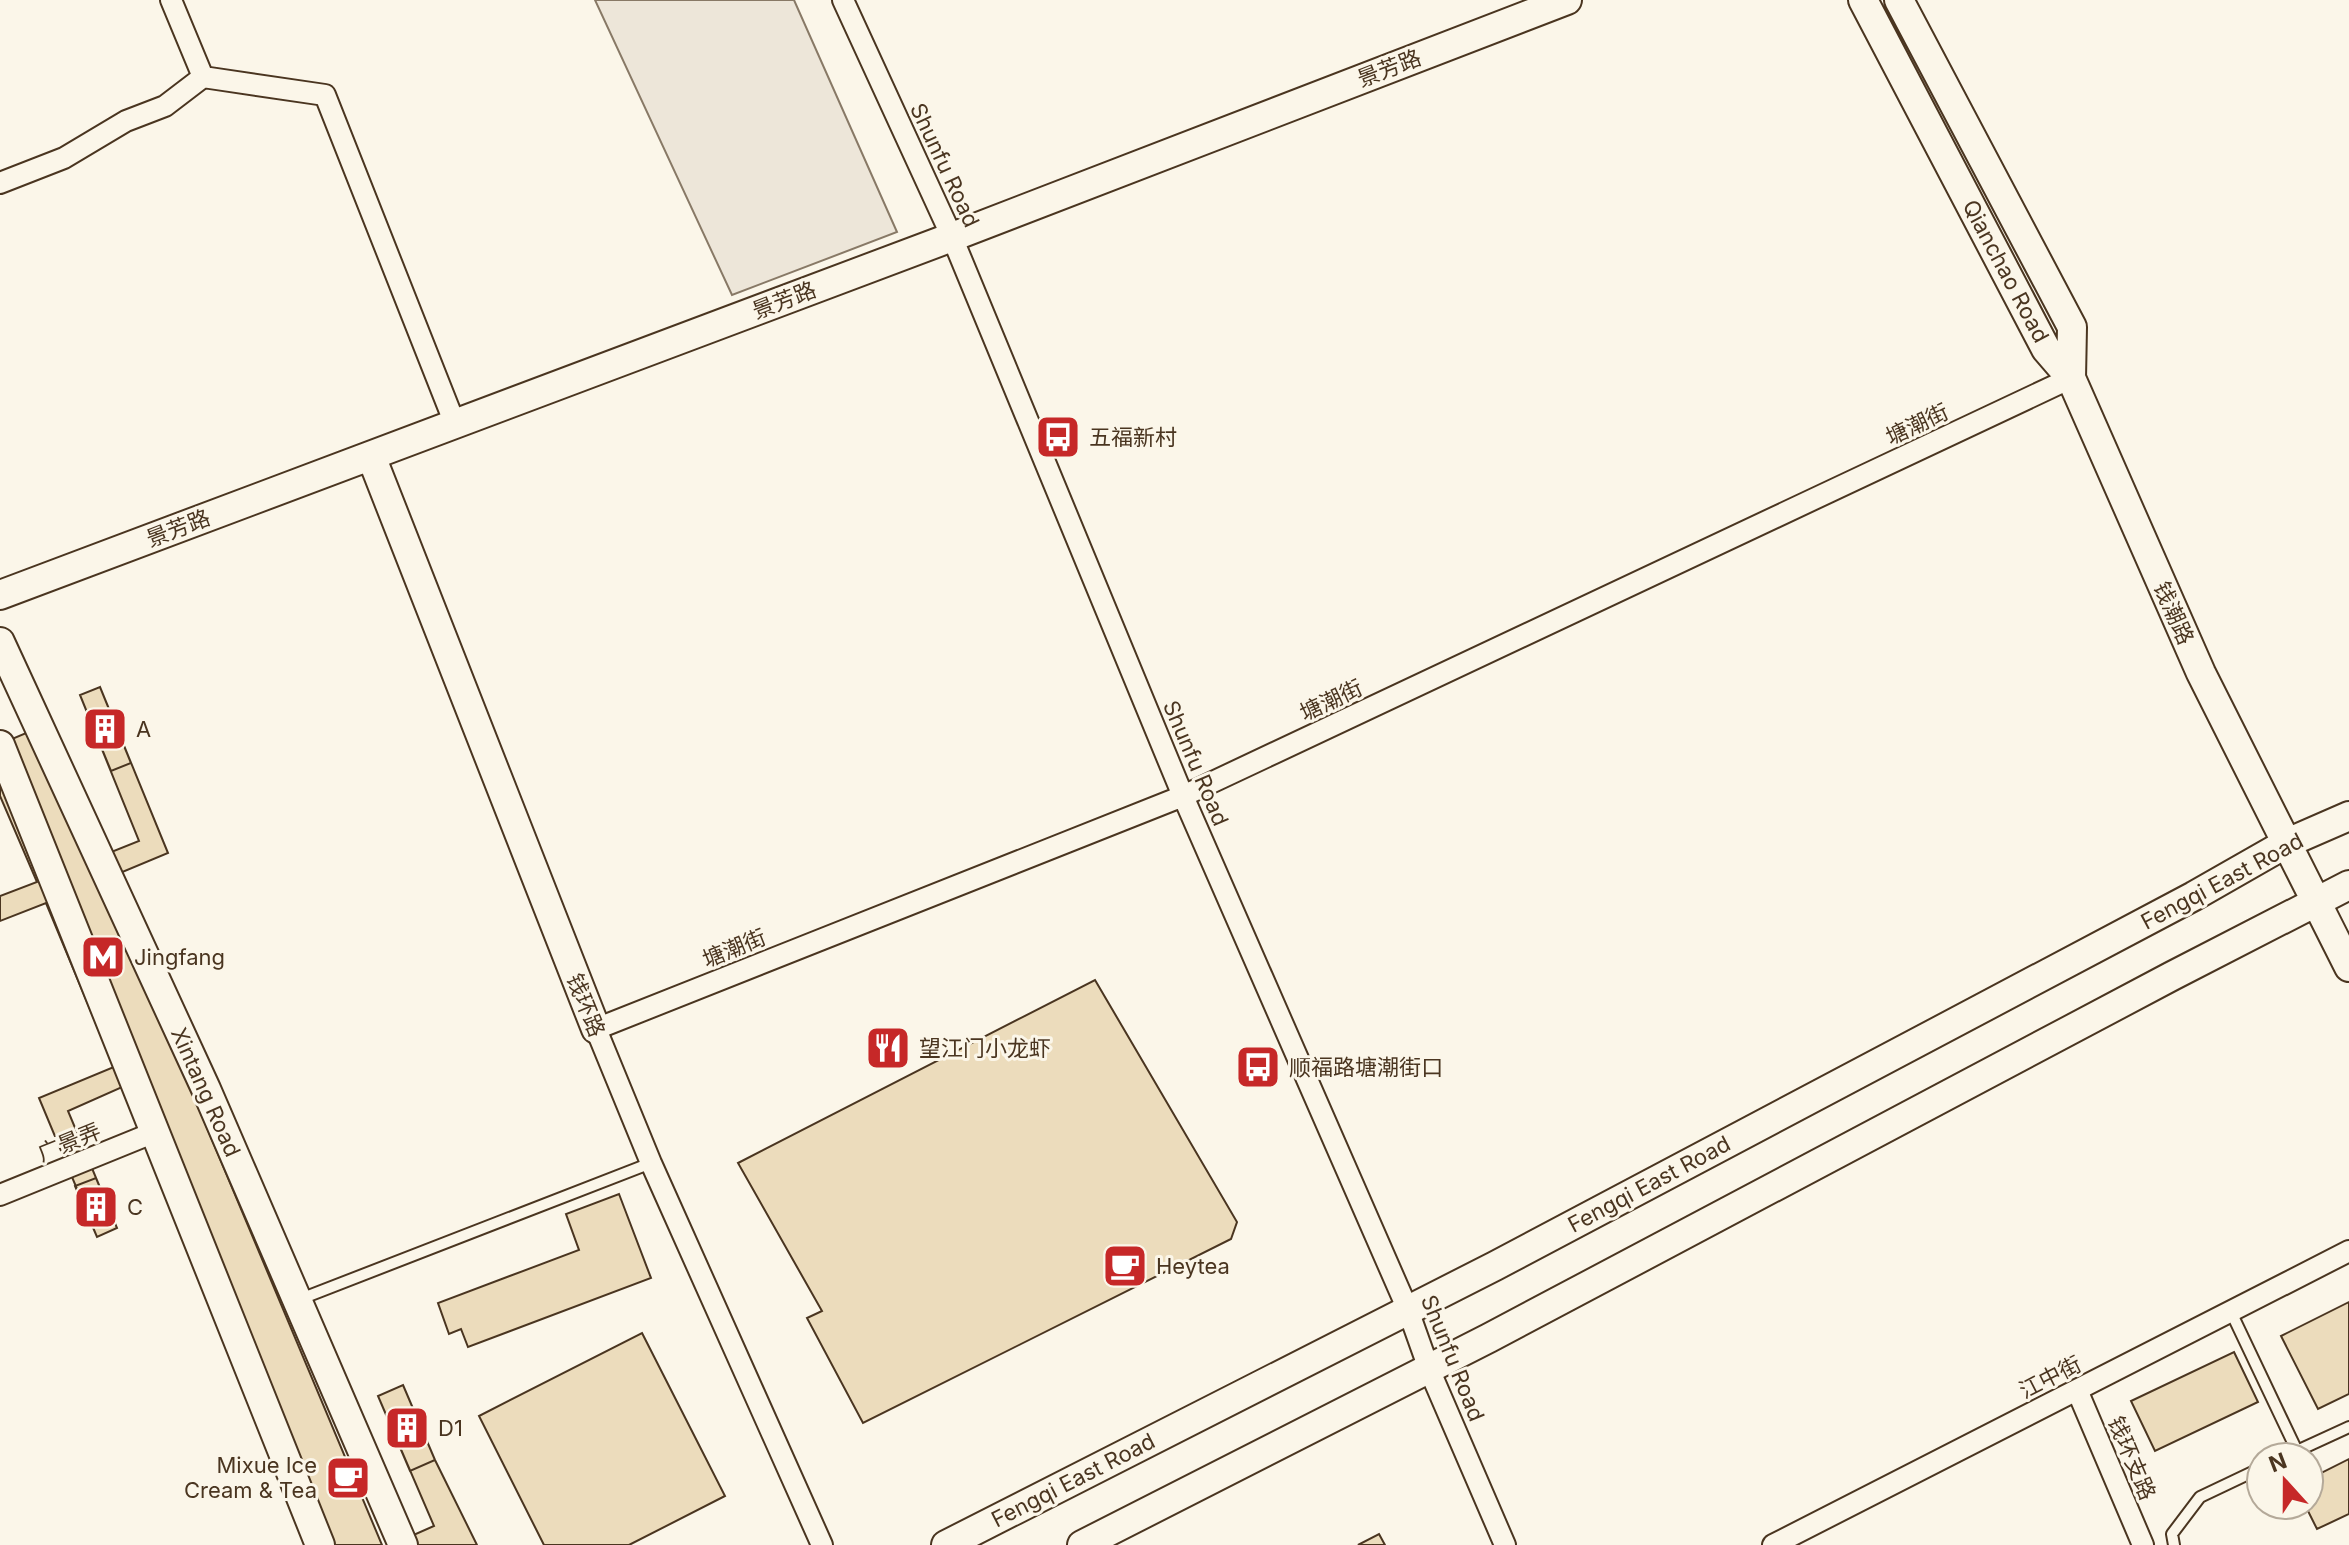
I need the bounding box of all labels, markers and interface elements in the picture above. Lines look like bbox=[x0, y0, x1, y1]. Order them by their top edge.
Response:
street label: 景芳路 bbox=[1354, 44, 1424, 92]
street label: Shunfu Road bbox=[905, 99, 985, 231]
street label: Qianchao Road bbox=[1957, 195, 2055, 347]
street label: 景芳路 bbox=[749, 276, 819, 324]
street label: 塘潮街 bbox=[1882, 398, 1952, 450]
bus stop icon: 五福新村 bbox=[1034, 413, 1082, 461]
place label: 五福新村 bbox=[1089, 424, 1177, 450]
street label: 景芳路 bbox=[143, 504, 213, 552]
street label: 钱潮路 bbox=[2149, 578, 2199, 648]
street label: 塘潮街 bbox=[1296, 674, 1366, 726]
street label: Shunfu Road bbox=[1158, 696, 1234, 830]
building icon: A bbox=[81, 705, 129, 753]
place label: A bbox=[136, 716, 151, 742]
street label: Fengqi East Road bbox=[2136, 827, 2308, 935]
street label: 塘潮街 bbox=[699, 924, 769, 972]
metro station icon: Jingfang bbox=[79, 933, 127, 981]
place label: Jingfang bbox=[134, 944, 225, 970]
street label: 钱环路 bbox=[562, 970, 610, 1040]
street label: Xintang Road bbox=[166, 1023, 246, 1161]
restaurant icon: 望江门小龙虾 bbox=[864, 1024, 912, 1072]
place label: 望江门小龙虾 bbox=[919, 1035, 1051, 1061]
bus stop icon: 顺福路塘潮街口 bbox=[1234, 1043, 1282, 1091]
place label: 顺福路塘潮街口 bbox=[1289, 1054, 1443, 1080]
street label: 广景弄 bbox=[34, 1118, 104, 1166]
street label: Fengqi East Road bbox=[1563, 1130, 1735, 1238]
building icon: C bbox=[72, 1183, 120, 1231]
place label: C bbox=[127, 1194, 143, 1220]
cafe icon: Heytea bbox=[1101, 1242, 1149, 1290]
place label: Heytea bbox=[1156, 1253, 1230, 1279]
street label: Shunfu Road bbox=[1416, 1291, 1490, 1425]
street label: 江中街 bbox=[2015, 1350, 2085, 1404]
building icon: D1 bbox=[383, 1404, 431, 1452]
street label: 钱环支路 bbox=[2103, 1412, 2161, 1504]
place label: D1 bbox=[438, 1415, 463, 1441]
street label: Fengqi East Road bbox=[987, 1428, 1159, 1532]
north arrow bbox=[2245, 1441, 2325, 1521]
text: N bbox=[2265, 1447, 2290, 1477]
place label: Mixue Ice Cream & Tea bbox=[184, 1452, 317, 1503]
cafe icon: Mixue Ice Cream & Tea bbox=[324, 1454, 372, 1502]

